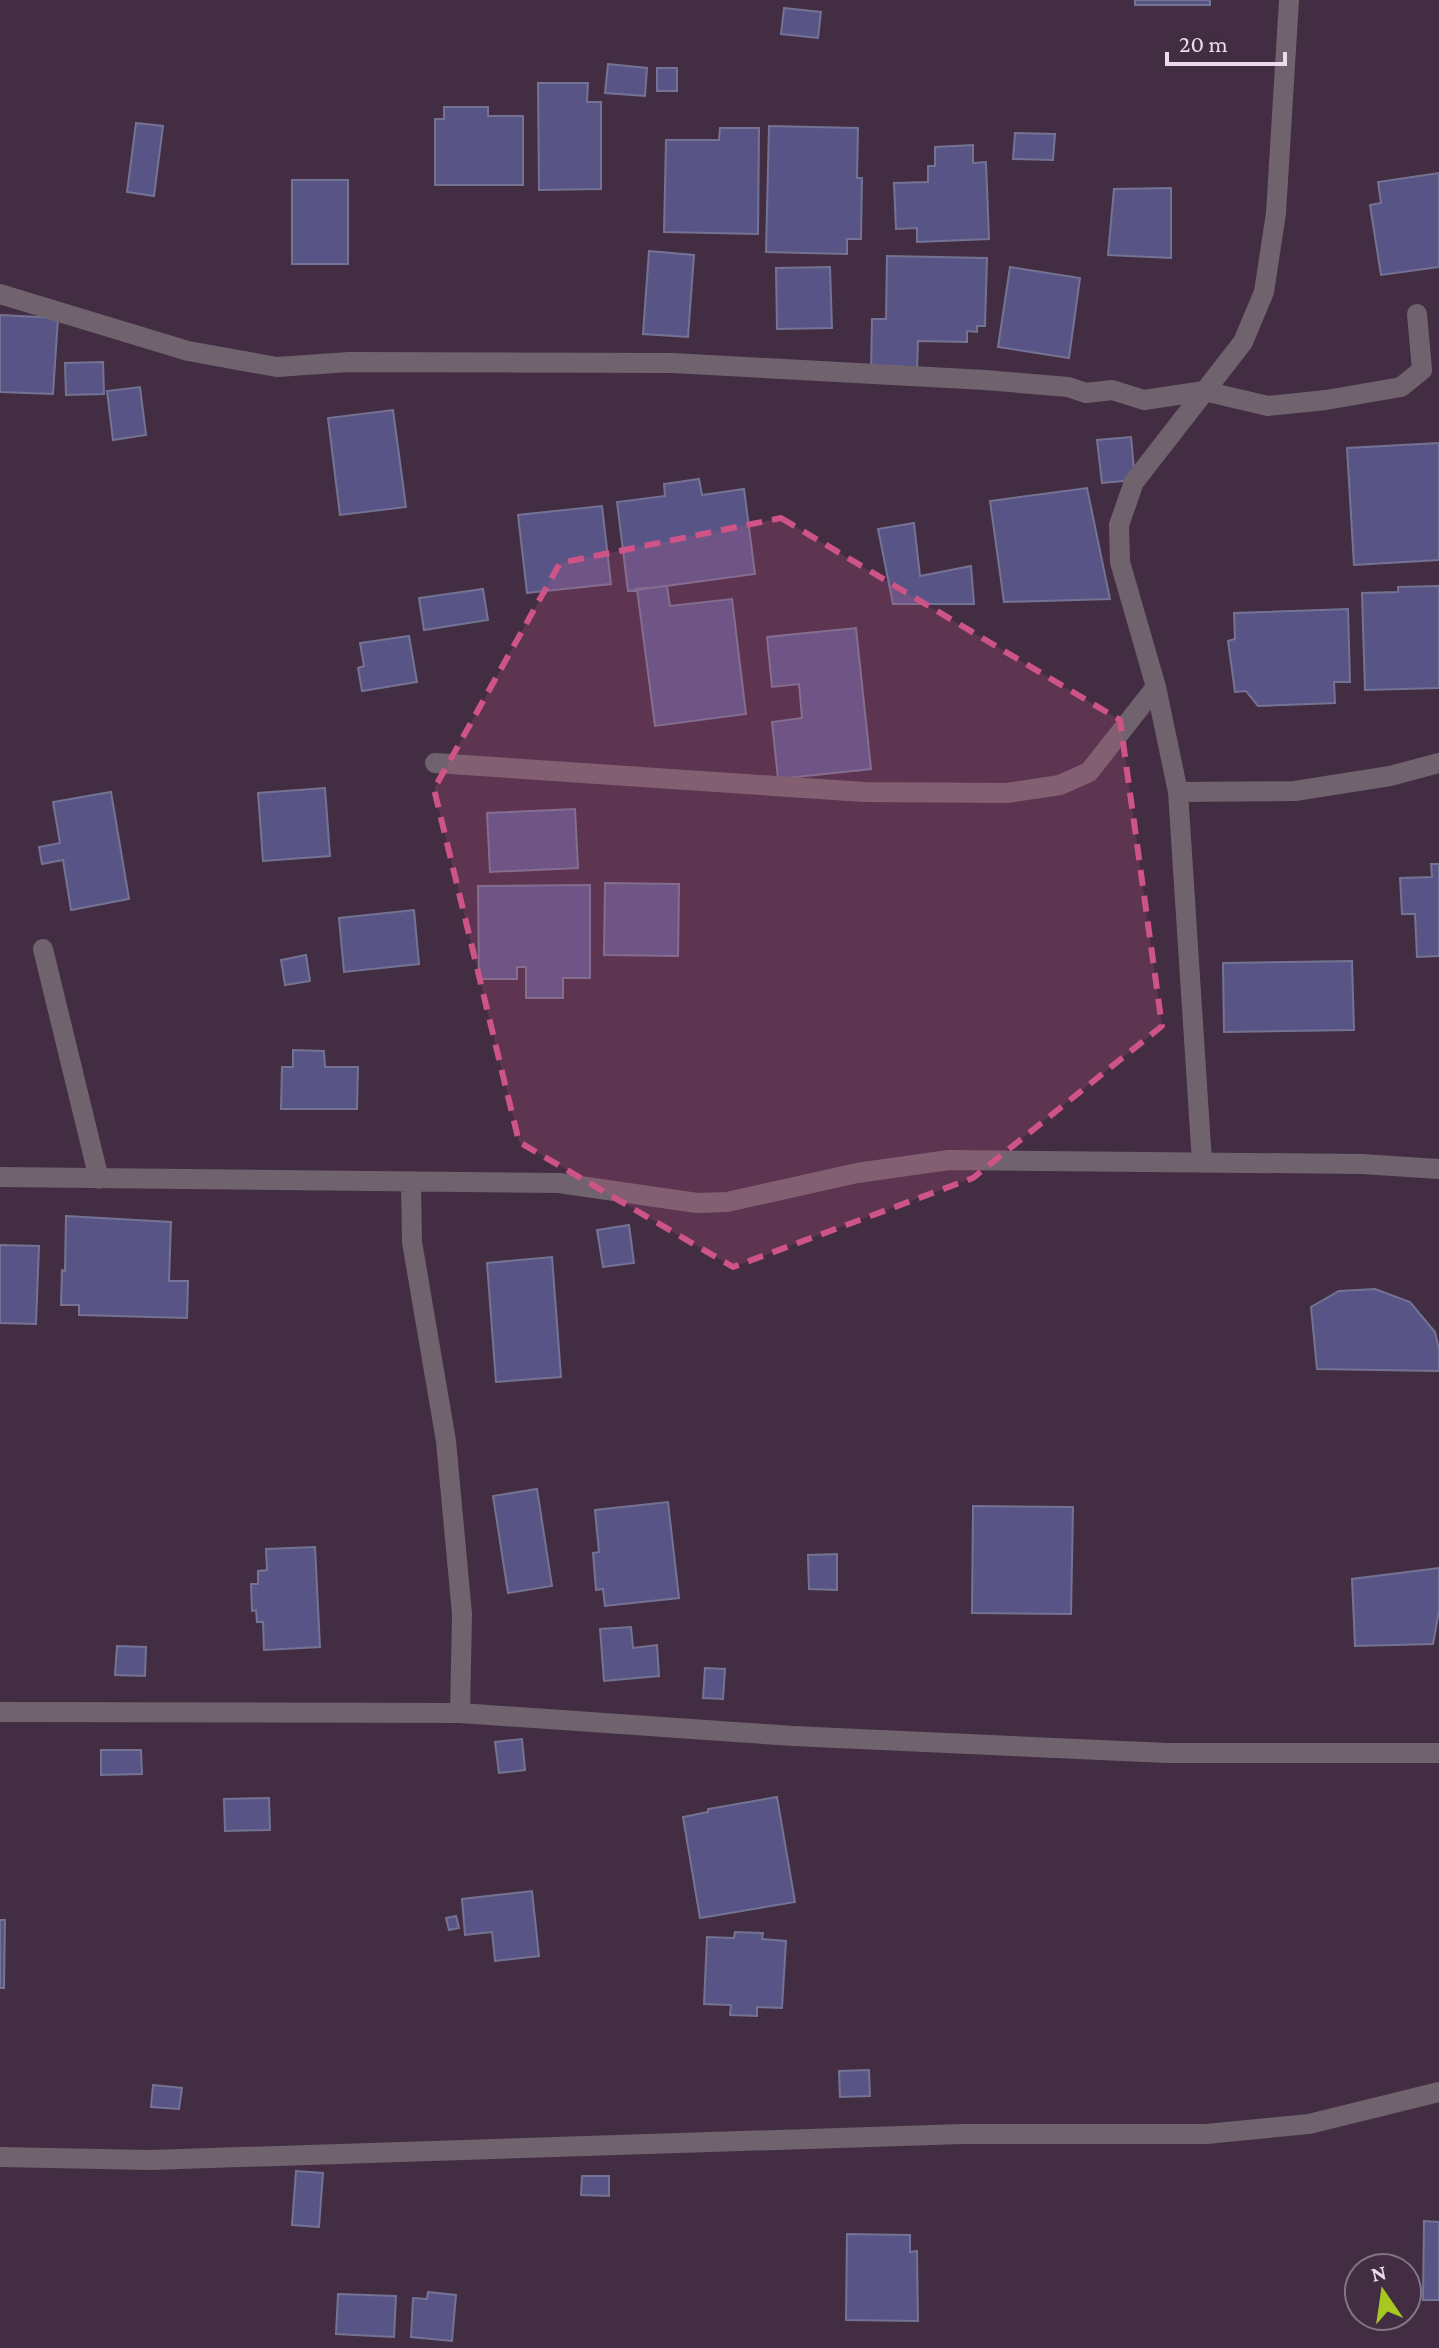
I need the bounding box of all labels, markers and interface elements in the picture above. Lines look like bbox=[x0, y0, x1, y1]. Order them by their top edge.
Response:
scale bar bbox=[1167, 16, 1285, 66]
text: 20 m bbox=[1179, 30, 1228, 57]
north arrow bbox=[1343, 2252, 1423, 2332]
text: N bbox=[1368, 2259, 1389, 2287]

